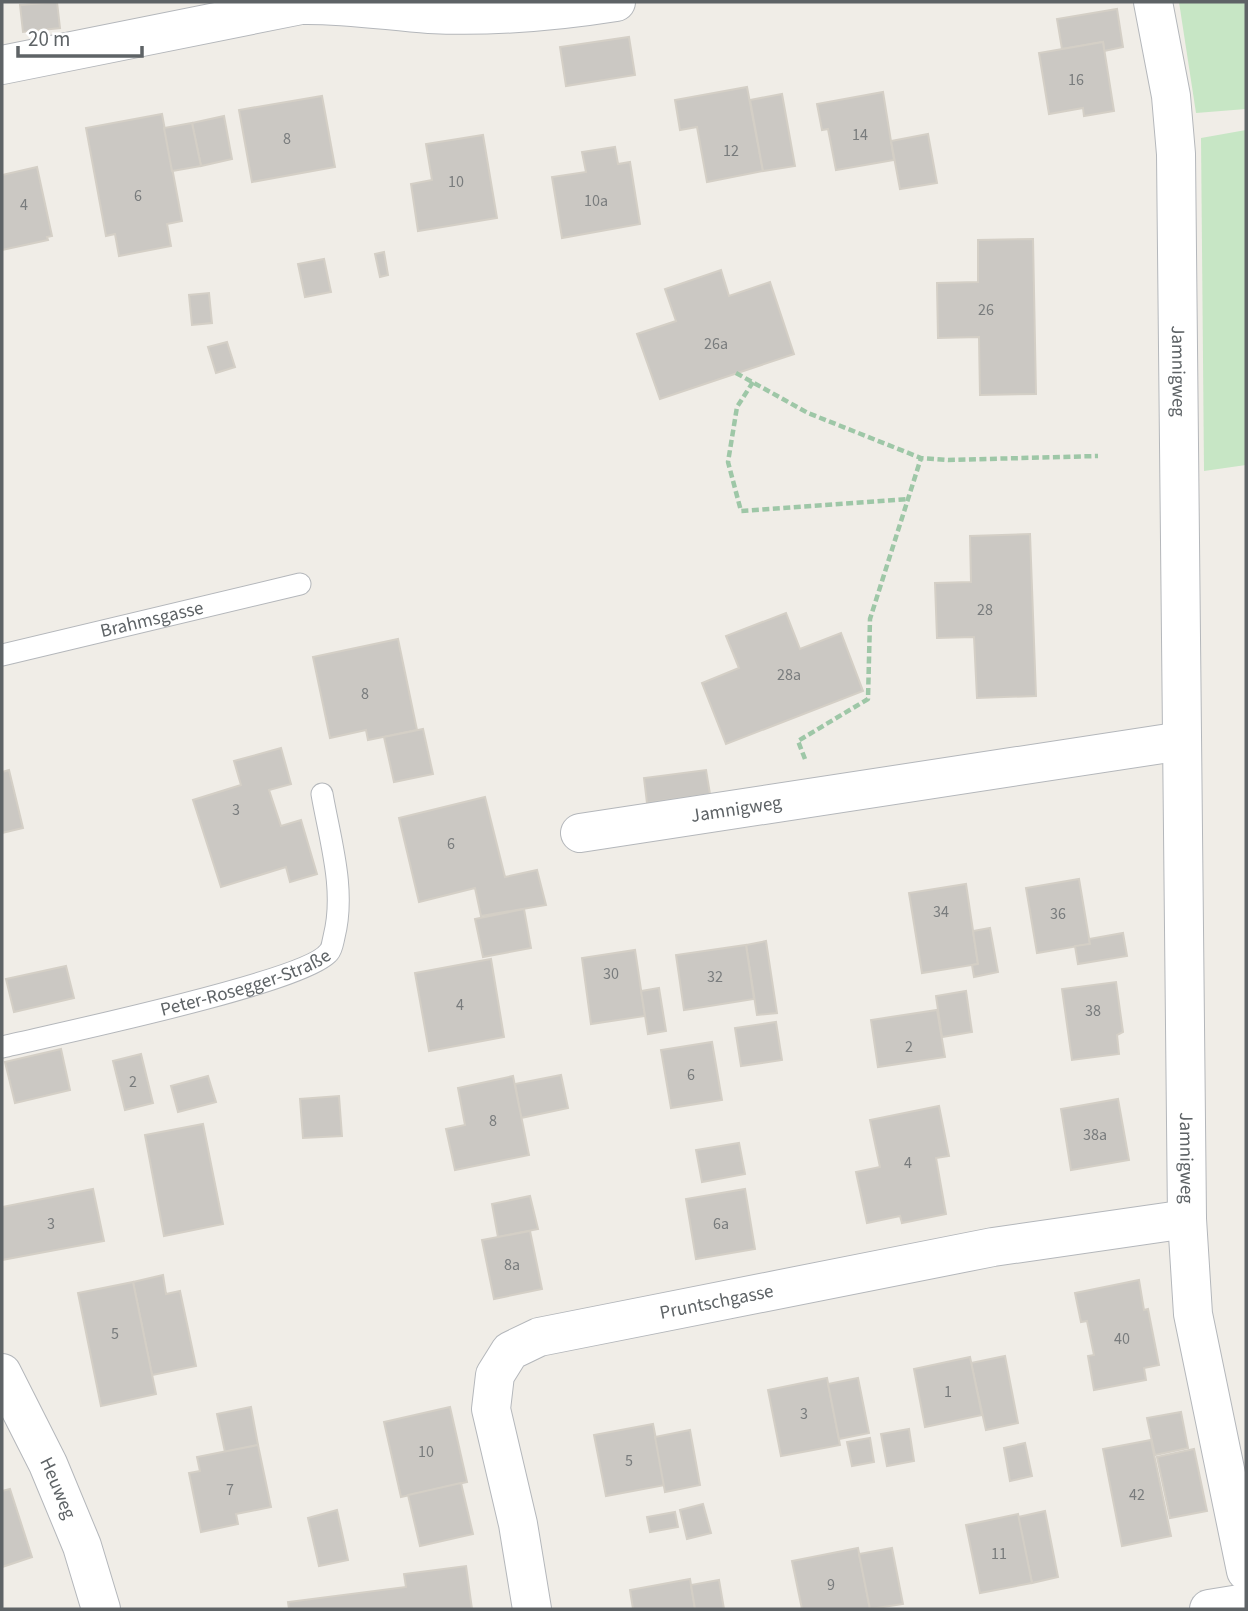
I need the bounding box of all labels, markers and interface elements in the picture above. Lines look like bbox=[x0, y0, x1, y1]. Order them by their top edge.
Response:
scale bar bbox=[18, 14, 142, 58]
text: 20 m bbox=[28, 24, 70, 54]
house number: 16 bbox=[1068, 69, 1084, 91]
house number: 14 bbox=[852, 124, 868, 146]
house number: 8 bbox=[283, 128, 291, 150]
house number: 12 bbox=[723, 140, 739, 162]
house number: 10 bbox=[448, 171, 464, 193]
house number: 6 bbox=[134, 185, 142, 207]
house number: 10a bbox=[584, 190, 608, 212]
house number: 4 bbox=[20, 194, 28, 216]
house number: 26 bbox=[978, 299, 994, 321]
street label: Jamnigweg bbox=[1164, 325, 1192, 417]
house number: 26a bbox=[704, 333, 728, 355]
street label: Brahmsgasse bbox=[97, 594, 206, 645]
house number: 28 bbox=[977, 599, 993, 621]
house number: 28a bbox=[777, 664, 801, 686]
house number: 8 bbox=[361, 683, 369, 705]
street label: Jamnigweg bbox=[689, 789, 784, 829]
house number: 3 bbox=[232, 799, 240, 821]
house number: 6 bbox=[447, 833, 455, 855]
house number: 34 bbox=[933, 901, 949, 923]
house number: 36 bbox=[1050, 903, 1066, 925]
street label: Peter-Rosegger-Straße bbox=[158, 943, 337, 1023]
house number: 30 bbox=[603, 963, 619, 985]
house number: 32 bbox=[707, 966, 723, 988]
house number: 4 bbox=[456, 994, 464, 1016]
house number: 38 bbox=[1085, 1000, 1101, 1022]
house number: 2 bbox=[905, 1036, 913, 1058]
house number: 6 bbox=[687, 1064, 695, 1086]
house number: 2 bbox=[129, 1071, 137, 1093]
house number: 8 bbox=[489, 1110, 497, 1132]
street label: Jamnigweg bbox=[1172, 1112, 1200, 1204]
house number: 38a bbox=[1083, 1124, 1107, 1146]
house number: 4 bbox=[904, 1152, 912, 1174]
house number: 3 bbox=[47, 1213, 55, 1235]
house number: 6a bbox=[713, 1213, 729, 1235]
house number: 8a bbox=[504, 1254, 520, 1276]
street label: Pruntschgasse bbox=[657, 1277, 776, 1326]
house number: 5 bbox=[111, 1323, 119, 1345]
house number: 40 bbox=[1114, 1328, 1130, 1350]
house number: 1 bbox=[944, 1381, 952, 1403]
house number: 3 bbox=[800, 1403, 808, 1425]
house number: 10 bbox=[418, 1441, 434, 1463]
house number: 5 bbox=[625, 1450, 633, 1472]
street label: Heuweg bbox=[33, 1452, 83, 1523]
house number: 7 bbox=[226, 1479, 234, 1501]
house number: 42 bbox=[1129, 1484, 1145, 1506]
house number: 11 bbox=[991, 1543, 1007, 1565]
house number: 9 bbox=[827, 1574, 835, 1596]

